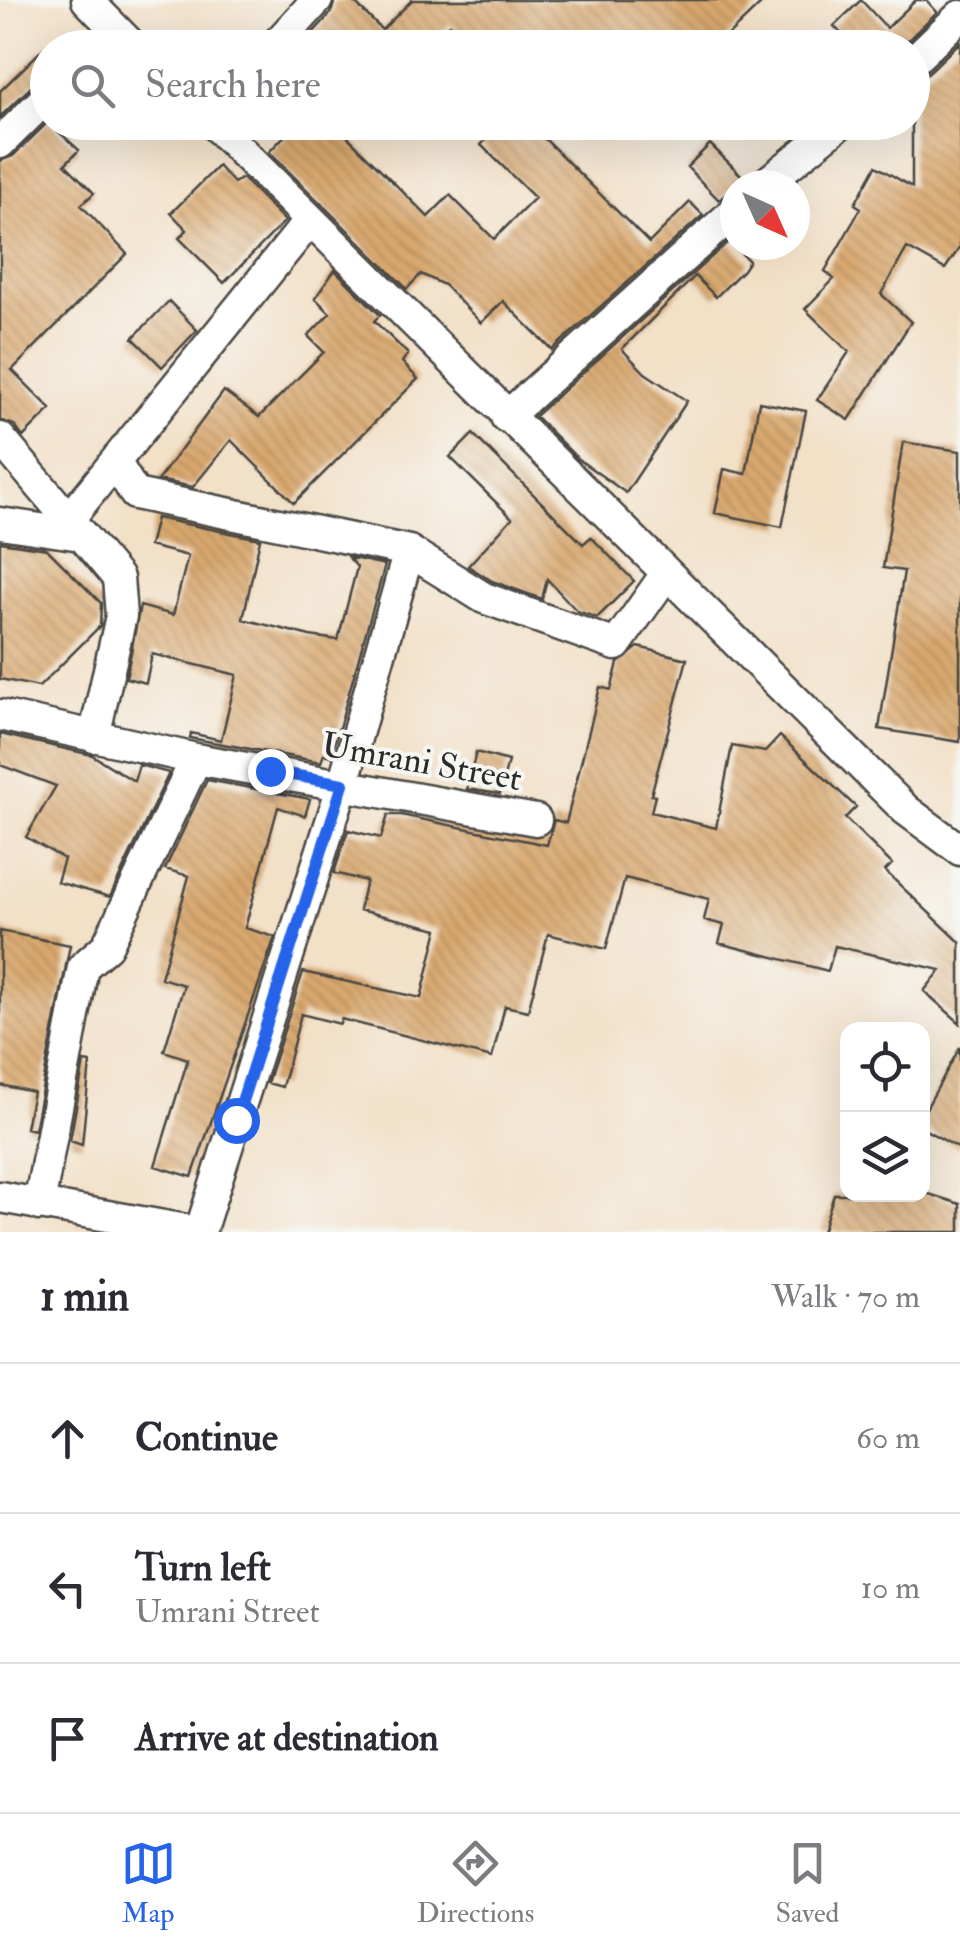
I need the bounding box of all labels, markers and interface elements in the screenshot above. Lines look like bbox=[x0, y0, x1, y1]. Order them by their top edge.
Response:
search box bbox=[30, 30, 930, 140]
icon: search bbox=[65, 58, 120, 113]
text: Search here bbox=[145, 61, 321, 109]
north arrow bbox=[720, 170, 810, 260]
street label: Umrani Street bbox=[318, 723, 525, 801]
route end bbox=[248, 749, 294, 795]
map controls bbox=[840, 1022, 930, 1202]
button: locate bbox=[840, 1022, 930, 1112]
route start bbox=[214, 1098, 260, 1144]
button: layers bbox=[840, 1112, 930, 1202]
text: 1 min bbox=[40, 1271, 129, 1323]
text: Walk · 70 m bbox=[771, 1277, 920, 1317]
icon: ahead bbox=[40, 1411, 95, 1466]
text: Continue bbox=[135, 1414, 278, 1462]
text: 60 m bbox=[856, 1418, 920, 1458]
text: Turn left bbox=[135, 1544, 271, 1592]
icon: left bbox=[40, 1561, 95, 1616]
text: 10 m bbox=[861, 1568, 920, 1608]
text: Umrani Street bbox=[135, 1592, 320, 1632]
icon: arrive bbox=[40, 1711, 95, 1766]
text: Arrive at destination bbox=[135, 1714, 439, 1762]
tab: Map bbox=[121, 1836, 176, 1931]
tab: Directions bbox=[417, 1836, 534, 1931]
tab: Saved bbox=[775, 1836, 839, 1931]

